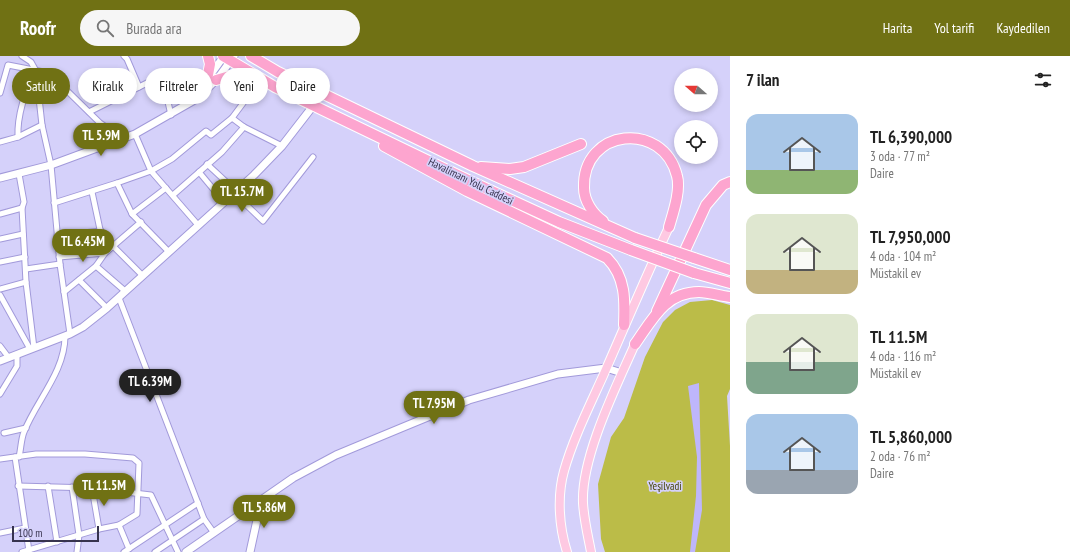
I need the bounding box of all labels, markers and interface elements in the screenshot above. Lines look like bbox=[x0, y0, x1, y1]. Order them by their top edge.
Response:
search box bbox=[80, 10, 360, 46]
text: Roofr bbox=[20, 16, 56, 40]
icon: search bbox=[94, 17, 116, 39]
text: Burada ara bbox=[126, 19, 182, 38]
text: Harita bbox=[883, 19, 912, 37]
text: Yol tarifi bbox=[934, 19, 974, 37]
text: Kaydedilen bbox=[996, 19, 1050, 37]
chip: Satılık bbox=[12, 68, 70, 104]
chip: Kiralık bbox=[78, 68, 137, 104]
chip: Filtreler bbox=[145, 68, 212, 104]
chip: Yeni bbox=[220, 68, 268, 104]
chip: Daire bbox=[276, 68, 330, 104]
north arrow bbox=[674, 68, 718, 112]
map controls bbox=[674, 68, 718, 164]
text: 7 ilan bbox=[746, 69, 779, 91]
icon: filters bbox=[1032, 69, 1054, 91]
button: locate bbox=[674, 120, 718, 164]
pin: TL 5.9M bbox=[64, 123, 138, 157]
text: TL 6,390,000 bbox=[870, 126, 952, 148]
text: TL 5.9M bbox=[82, 127, 120, 144]
icon: home bbox=[778, 130, 826, 178]
text: 3 oda · 77 m² bbox=[870, 148, 930, 165]
street label: Havalimanı Yolu Caddesi bbox=[426, 154, 516, 208]
text: Daire bbox=[870, 165, 894, 182]
pin: TL 15.7M bbox=[201, 179, 283, 213]
text: TL 15.7M bbox=[220, 183, 264, 200]
text: TL 7,950,000 bbox=[870, 226, 951, 248]
pin: TL 6.45M bbox=[42, 229, 124, 263]
icon: home bbox=[778, 230, 826, 278]
text: TL 6.45M bbox=[61, 233, 105, 250]
text: 4 oda · 104 m² bbox=[870, 248, 936, 265]
text: Müstakil ev bbox=[870, 265, 921, 282]
text: TL 11.5M bbox=[870, 326, 927, 348]
icon: home bbox=[778, 330, 826, 378]
text: 4 oda · 116 m² bbox=[870, 348, 936, 365]
text: Müstakil ev bbox=[870, 365, 921, 382]
pin: TL 6.39M bbox=[109, 369, 191, 403]
text: TL 6.39M bbox=[128, 373, 172, 390]
pin: TL 7.95M bbox=[393, 391, 475, 425]
text: TL 7.95M bbox=[413, 395, 455, 412]
text: TL 5,860,000 bbox=[870, 426, 952, 448]
icon: home bbox=[778, 430, 826, 478]
text: 2 oda · 76 m² bbox=[870, 448, 931, 465]
text: Daire bbox=[870, 465, 894, 482]
pin: TL 11.5M bbox=[63, 473, 145, 507]
text: TL 11.5M bbox=[82, 477, 126, 494]
park label: Yeşilvadi bbox=[648, 479, 682, 493]
pin: TL 5.86M bbox=[223, 495, 305, 529]
text: TL 5.86M bbox=[242, 499, 286, 516]
scale bar bbox=[12, 524, 99, 543]
text: 100 m bbox=[18, 526, 42, 540]

